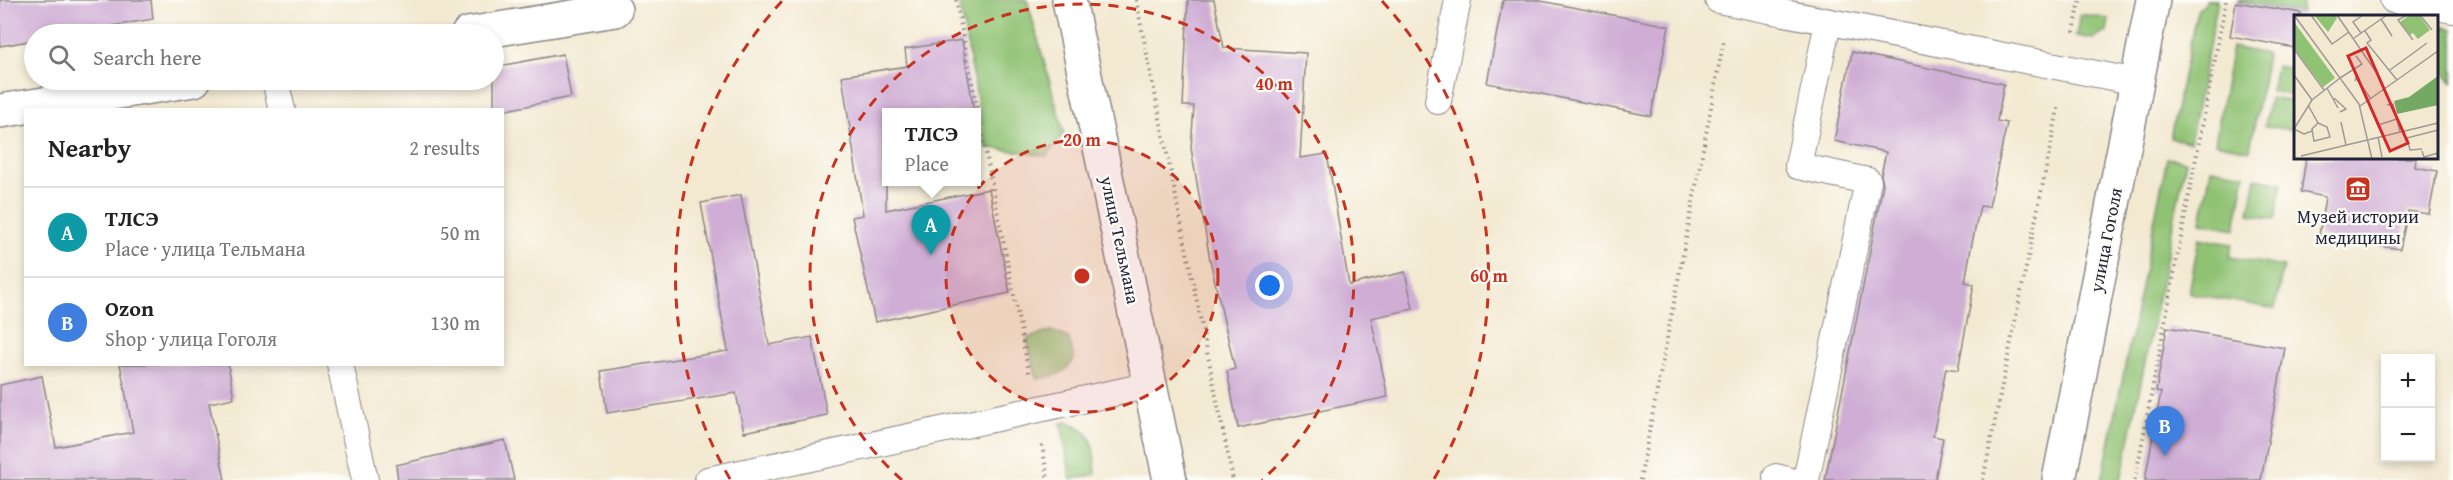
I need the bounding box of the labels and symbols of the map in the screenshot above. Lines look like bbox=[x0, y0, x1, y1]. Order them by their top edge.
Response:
inset map bbox=[2294, 15, 2438, 159]
text: 40 m bbox=[1255, 70, 1294, 97]
text: 20 m bbox=[1063, 126, 1102, 153]
street label: улица Тельмана bbox=[1094, 173, 1147, 307]
museum icon: Музей истории медицины bbox=[2343, 174, 2373, 204]
street label: улица Гоголя bbox=[2082, 185, 2129, 296]
place label: Музей истории медицины bbox=[2297, 203, 2419, 251]
pin: A bbox=[912, 206, 950, 255]
text: 60 m bbox=[1470, 262, 1509, 289]
centre of rings bbox=[1072, 266, 1092, 286]
your location bbox=[1255, 271, 1284, 300]
pin: B bbox=[2146, 406, 2184, 456]

